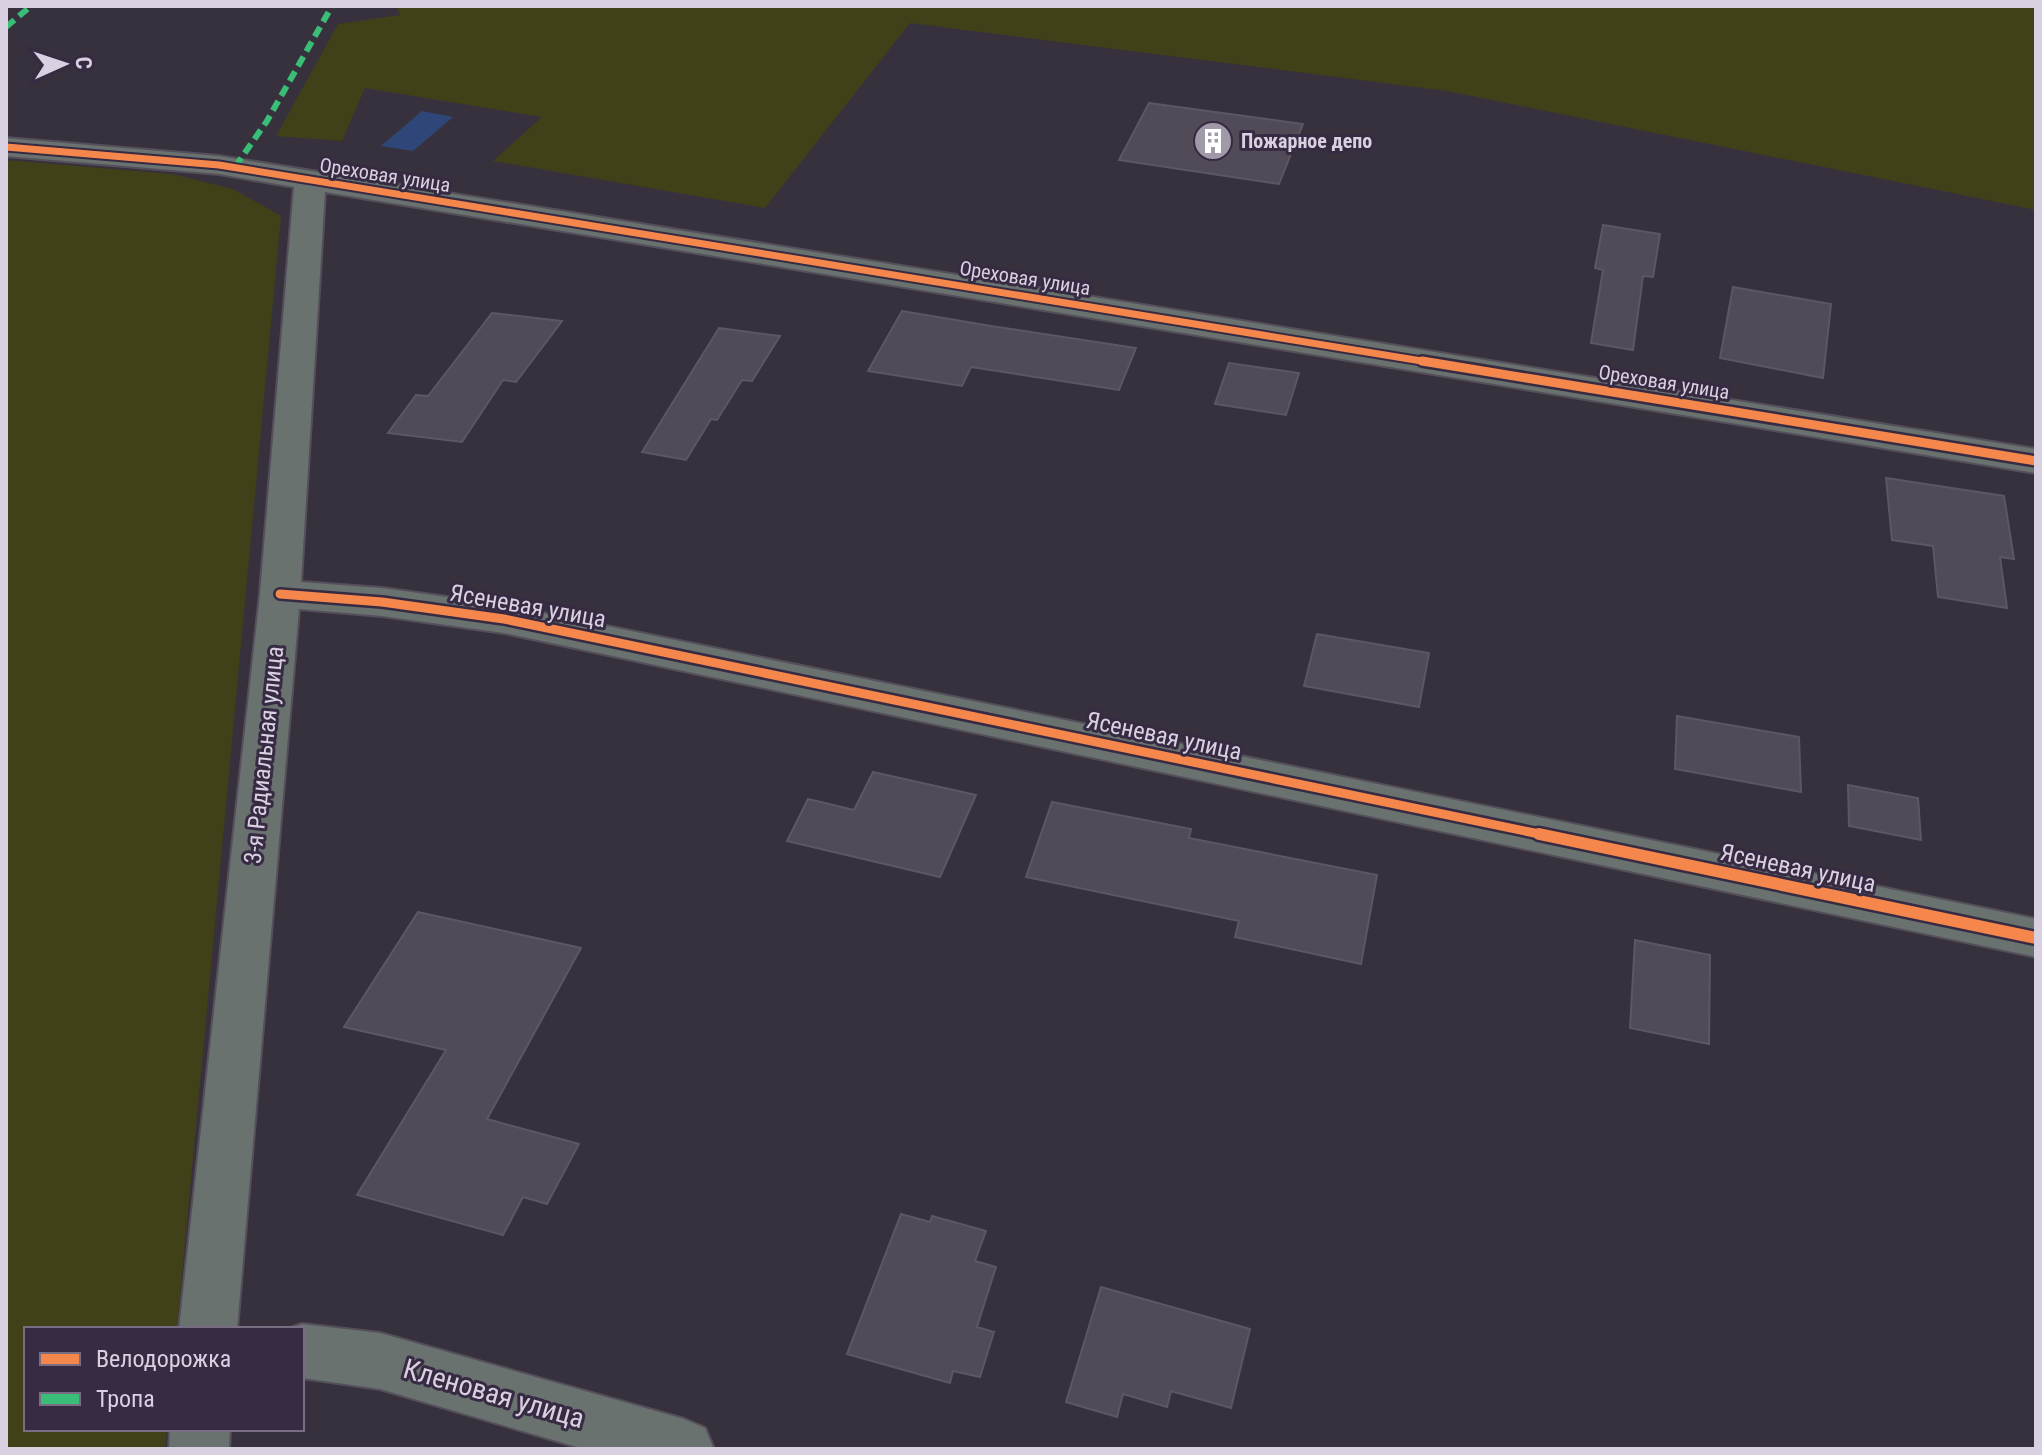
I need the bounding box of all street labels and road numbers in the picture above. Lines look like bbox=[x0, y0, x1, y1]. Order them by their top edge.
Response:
street label: Ореховая улица bbox=[318, 153, 452, 197]
street label: Ореховая улица bbox=[958, 256, 1092, 300]
street label: Ореховая улица bbox=[1597, 360, 1731, 404]
street label: Ясеневая улица bbox=[448, 578, 608, 634]
street label: 3-я Радиальная улица bbox=[239, 645, 289, 865]
street label: Ясеневая улица bbox=[1084, 706, 1244, 766]
street label: Ясеневая улица bbox=[1718, 838, 1878, 898]
street label: Кленовая улица bbox=[400, 1352, 588, 1435]

